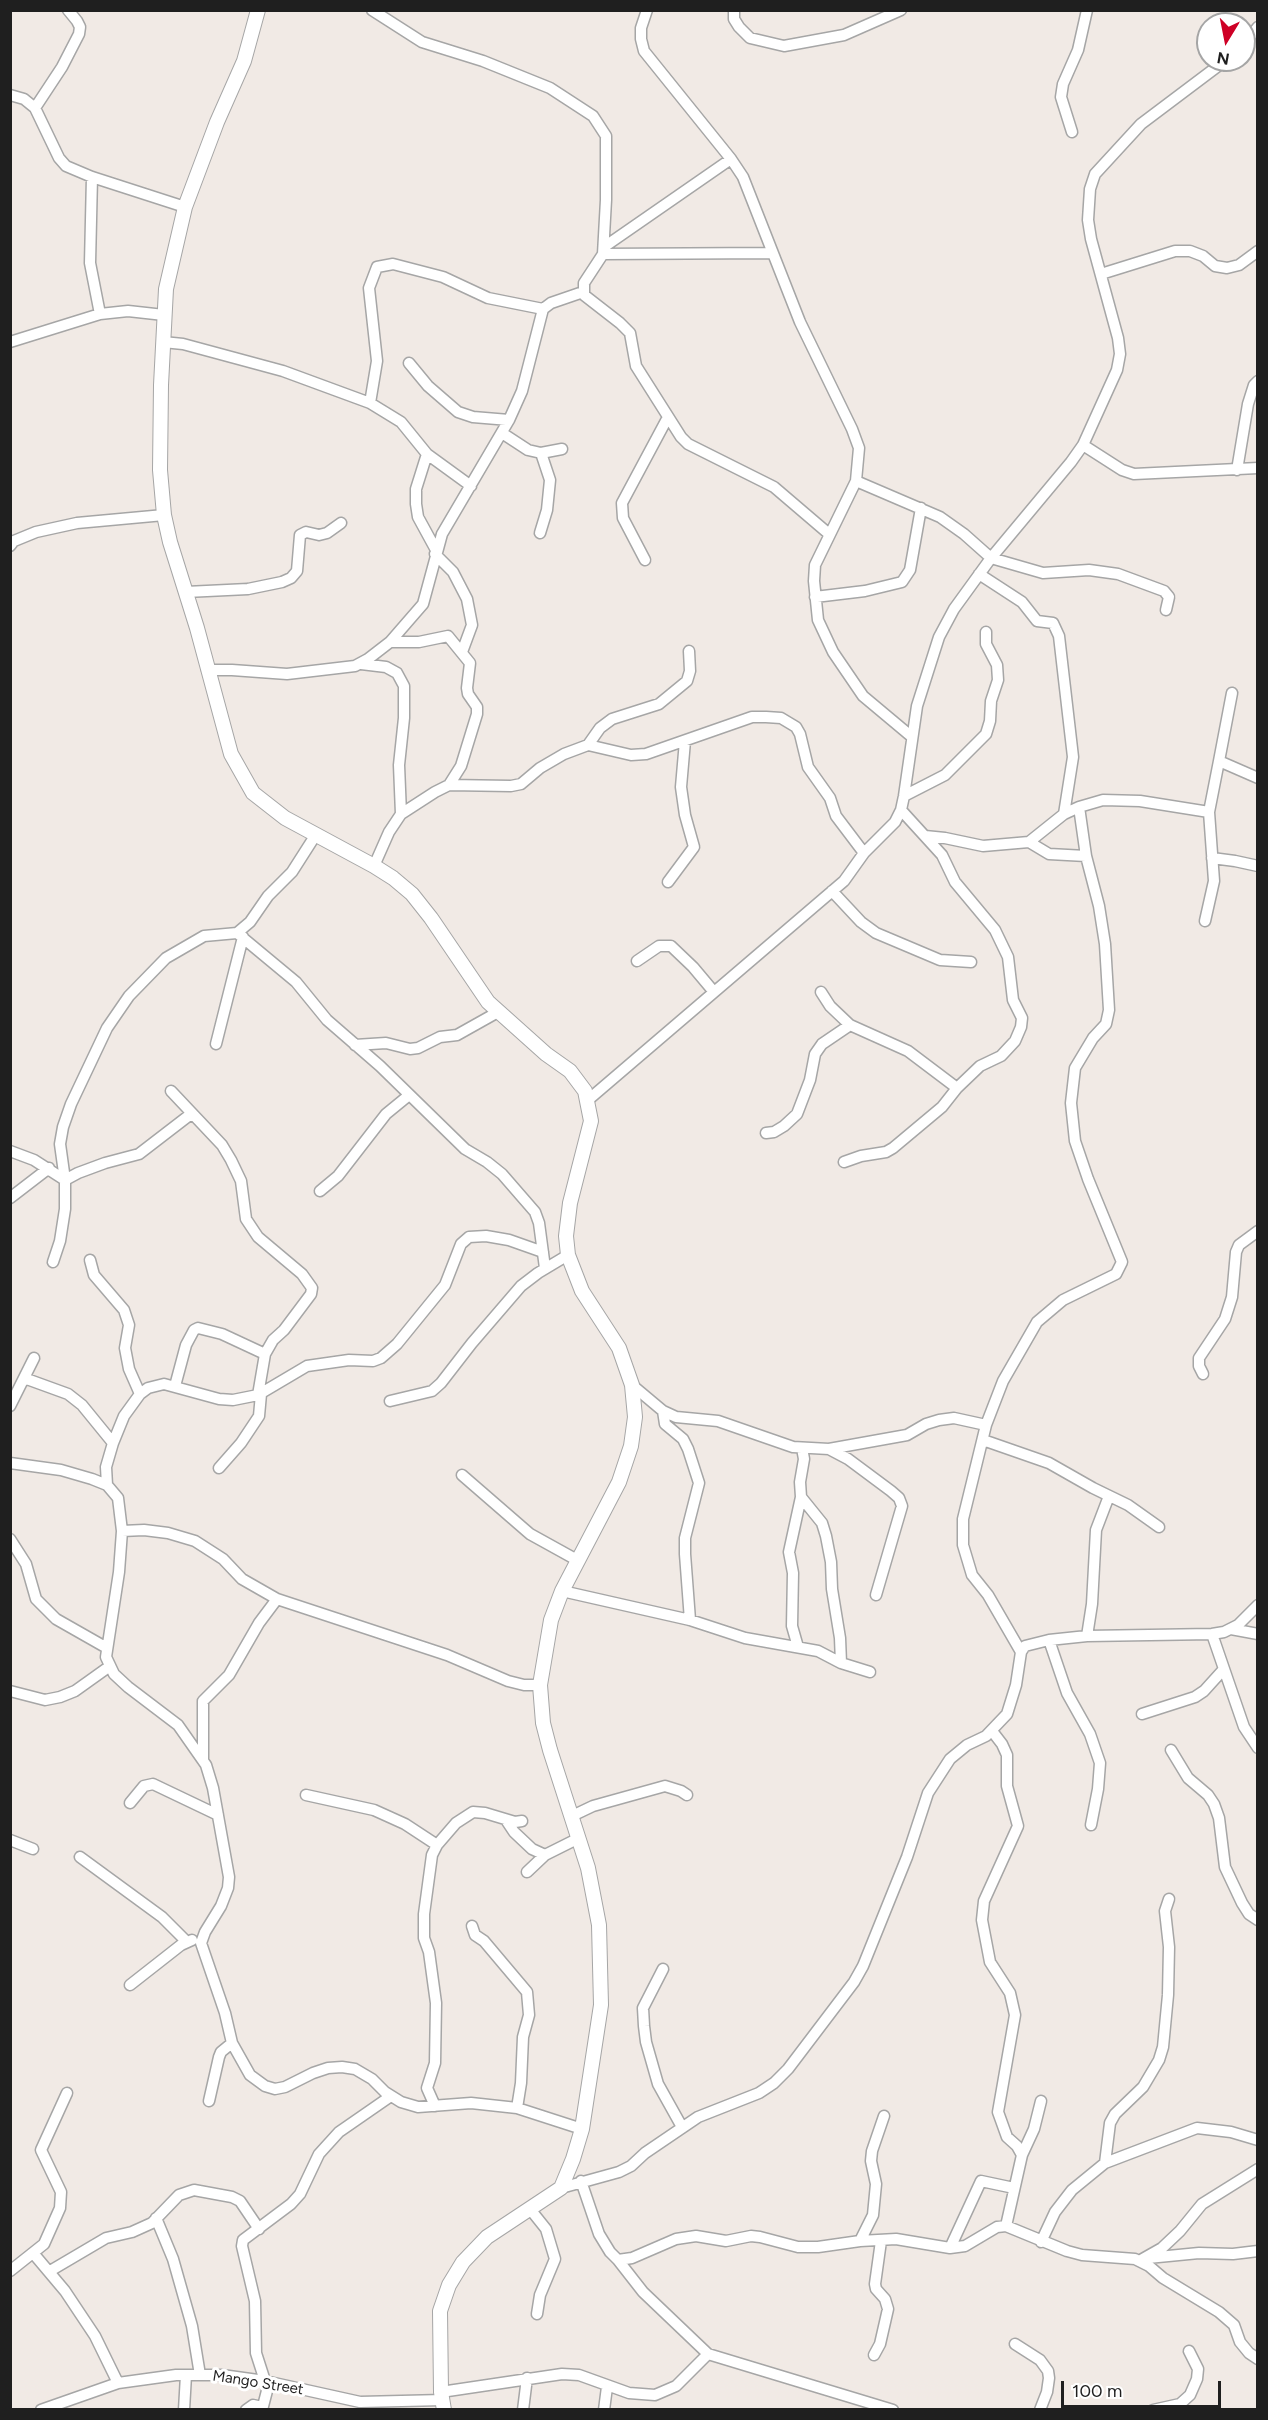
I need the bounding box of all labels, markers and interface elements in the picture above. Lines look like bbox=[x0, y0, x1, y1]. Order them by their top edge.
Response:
north arrow bbox=[1196, 12, 1256, 72]
text: N bbox=[1215, 48, 1231, 69]
street label: Mango Street bbox=[211, 2367, 305, 2399]
scale bar bbox=[1064, 2369, 1224, 2407]
text: 100 m bbox=[1072, 2380, 1122, 2402]

